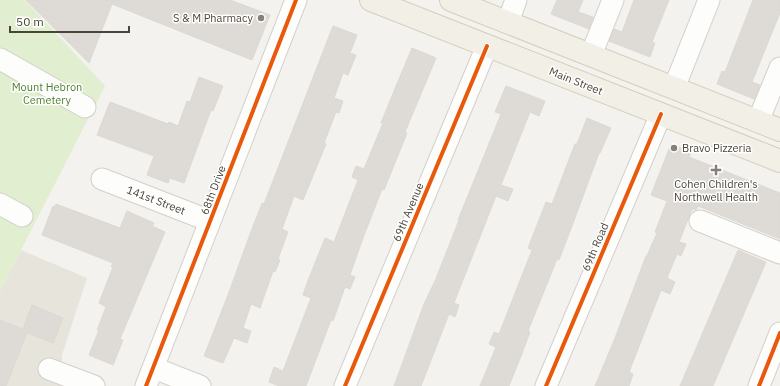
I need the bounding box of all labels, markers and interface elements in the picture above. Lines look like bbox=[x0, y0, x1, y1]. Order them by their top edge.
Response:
scale bar bbox=[10, 8, 129, 34]
place label: S & M Pharmacy bbox=[173, 11, 254, 25]
marker: S & M Pharmacy bbox=[256, 13, 266, 23]
text: 50 m bbox=[16, 14, 44, 29]
street label: Main Street bbox=[547, 64, 605, 98]
park label: Mount Hebron Cemetery bbox=[12, 80, 82, 107]
place label: Bravo Pizzeria bbox=[682, 141, 751, 155]
marker: Bravo Pizzeria bbox=[669, 143, 679, 153]
street label: 68th Drive bbox=[197, 163, 229, 217]
marker: Cohen Children's Northwell Health bbox=[710, 164, 722, 176]
place label: Cohen Children's Northwell Health bbox=[674, 177, 758, 204]
street label: 69th Avenue bbox=[389, 180, 427, 244]
street label: 141st Street bbox=[125, 182, 187, 218]
street label: 69th Road bbox=[579, 221, 611, 273]

